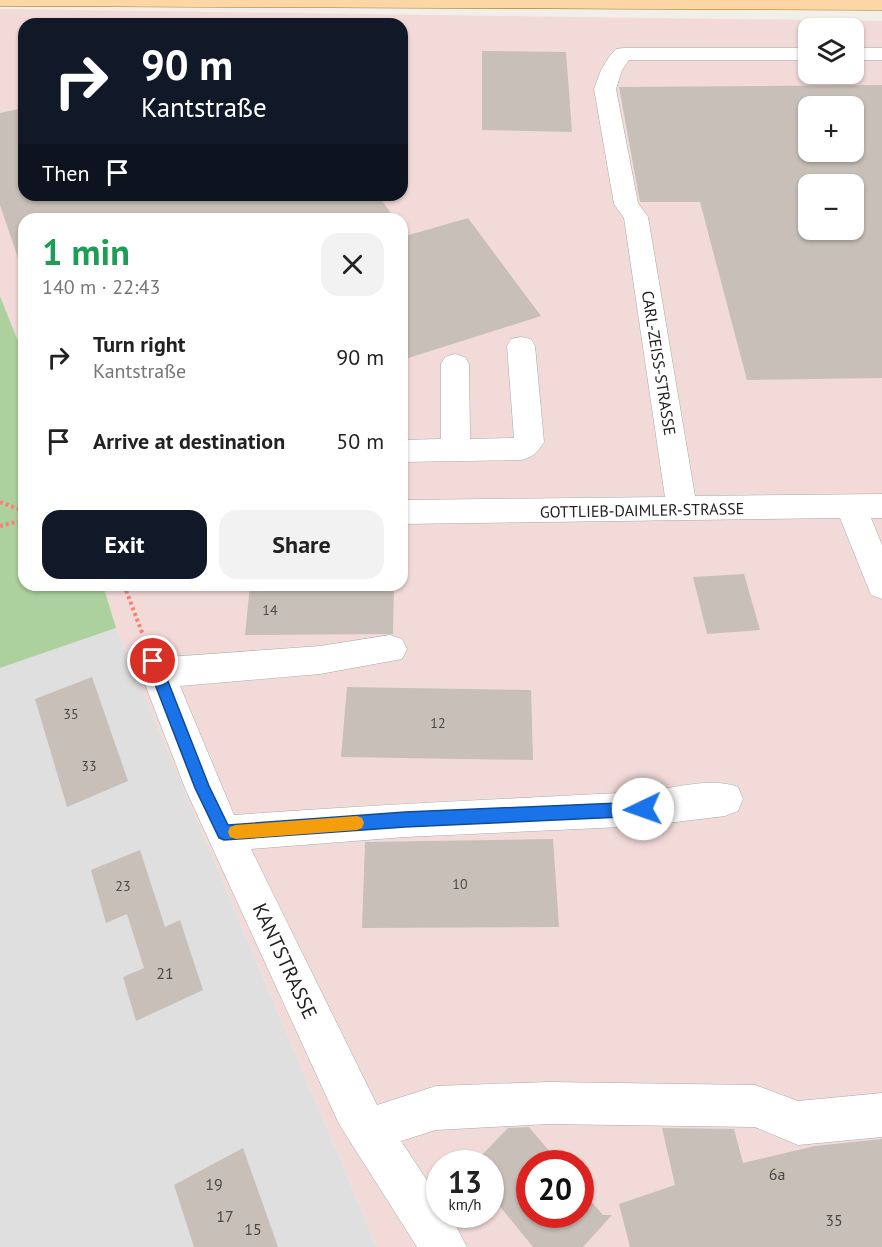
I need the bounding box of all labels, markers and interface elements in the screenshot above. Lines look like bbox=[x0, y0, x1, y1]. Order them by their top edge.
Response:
map controls bbox=[798, 18, 864, 240]
button: layers bbox=[798, 18, 864, 84]
text: 90 m bbox=[141, 37, 233, 92]
icon: right bbox=[42, 42, 120, 120]
text: Kantstraße bbox=[141, 90, 267, 124]
button: + bbox=[798, 96, 864, 162]
icon: arrive bbox=[101, 156, 134, 189]
text: Then bbox=[42, 159, 89, 187]
button: − bbox=[798, 174, 864, 240]
text: 1 min bbox=[42, 228, 130, 275]
button: close bbox=[321, 233, 384, 296]
text: 140 m · 22:43 bbox=[42, 274, 160, 300]
street label: CARL-ZEISS-STRASSE bbox=[638, 289, 680, 437]
text: Turn right bbox=[93, 330, 185, 358]
icon: right bbox=[42, 341, 75, 374]
text: 90 m bbox=[336, 343, 384, 371]
text: Kantstraße bbox=[93, 358, 186, 384]
icon: arrive bbox=[42, 425, 75, 458]
text: Arrive at destination bbox=[93, 427, 285, 455]
text: 50 m bbox=[336, 427, 384, 455]
street label: GOTTLIEB-DAIMLER-STRASSE bbox=[540, 498, 744, 522]
button: Exit bbox=[42, 510, 207, 579]
button: Share bbox=[219, 510, 384, 579]
house number: 14 bbox=[262, 601, 278, 619]
pin bbox=[127, 635, 178, 686]
icon: arrive bbox=[136, 644, 169, 677]
house number: 35 bbox=[63, 705, 79, 723]
house number: 12 bbox=[430, 714, 446, 732]
house number: 33 bbox=[81, 757, 97, 775]
position arrow bbox=[611, 777, 675, 841]
house number: 10 bbox=[452, 875, 468, 893]
house number: 23 bbox=[115, 877, 131, 895]
street label: KANTSTRASSE bbox=[247, 899, 323, 1023]
house number: 21 bbox=[156, 963, 174, 983]
speed limit sign: 20 bbox=[516, 1150, 594, 1228]
text: 13 bbox=[448, 1162, 482, 1201]
house number: 6a bbox=[769, 1164, 785, 1184]
house number: 19 bbox=[205, 1174, 223, 1194]
text: km/h bbox=[449, 1195, 481, 1214]
house number: 17 bbox=[216, 1206, 234, 1226]
house number: 35 bbox=[825, 1210, 843, 1230]
house number: 15 bbox=[244, 1219, 262, 1239]

